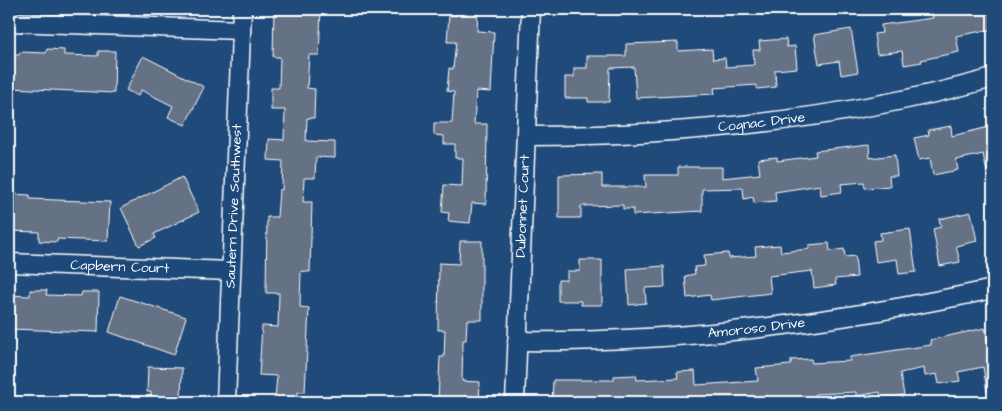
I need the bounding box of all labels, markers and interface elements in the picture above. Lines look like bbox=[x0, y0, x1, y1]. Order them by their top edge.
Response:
street label: Cognac Drive bbox=[717, 107, 807, 137]
street label: Sautern Drive Southwest bbox=[221, 123, 247, 289]
street label: Dubonnet Court bbox=[511, 154, 535, 258]
street label: Capbern Court bbox=[70, 255, 170, 279]
street label: Amoroso Drive bbox=[707, 312, 807, 343]

